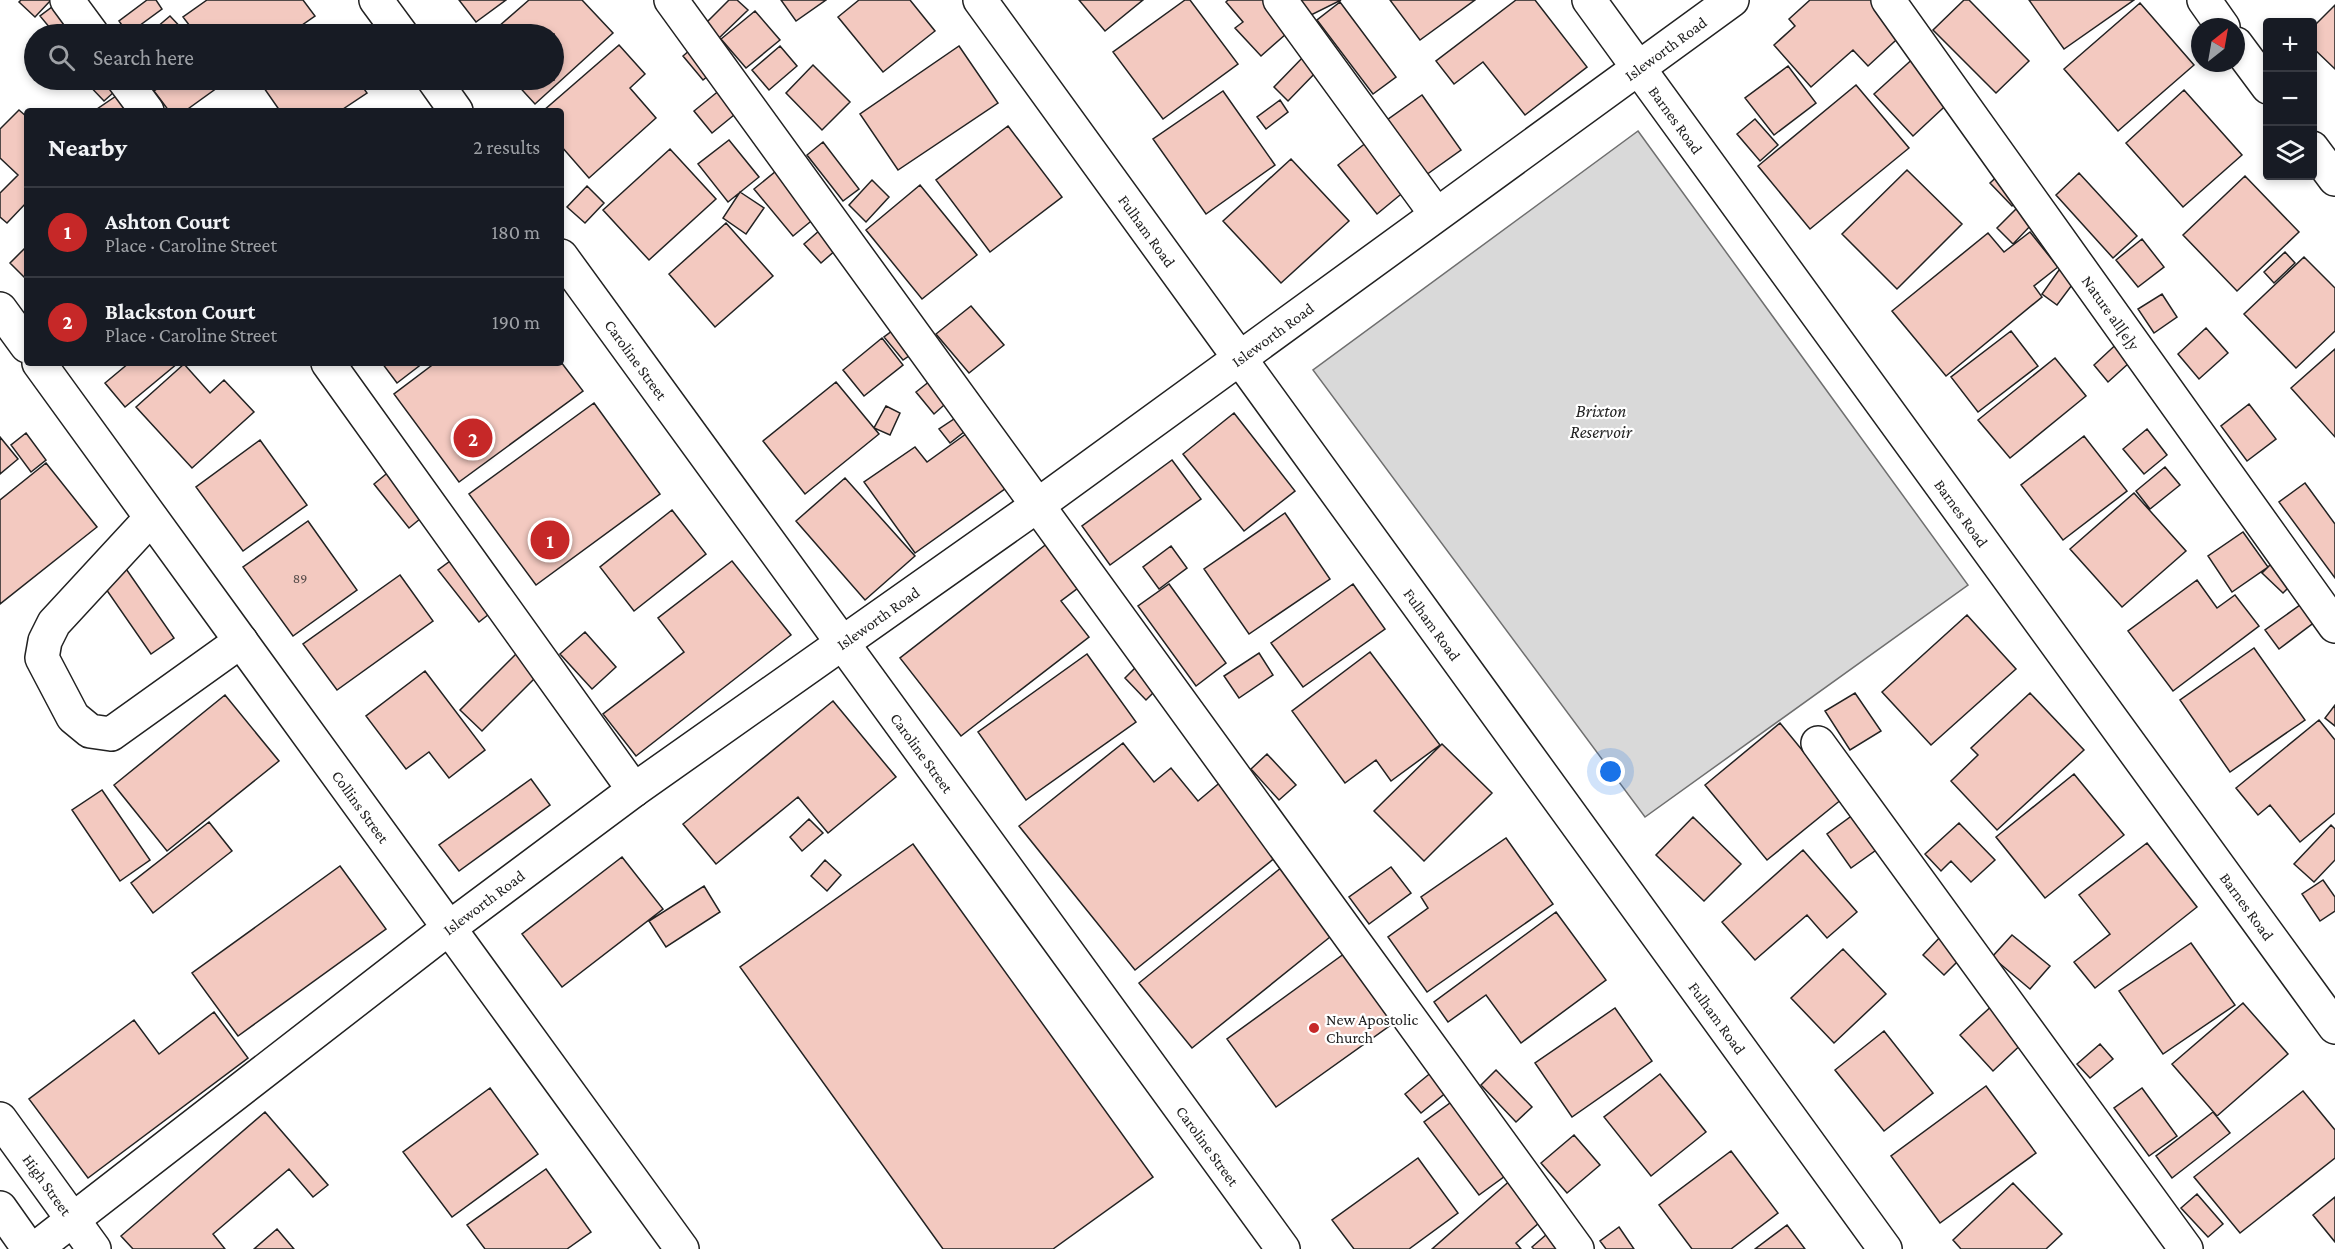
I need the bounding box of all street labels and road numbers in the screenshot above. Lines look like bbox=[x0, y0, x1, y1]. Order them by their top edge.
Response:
street label: Isleworth Road bbox=[1622, 13, 1710, 84]
street label: Barnes Road bbox=[1645, 83, 1706, 158]
street label: Fulham Road bbox=[1115, 192, 1179, 271]
street label: Nature all[e]y bbox=[2078, 272, 2143, 354]
street label: Isleworth Road bbox=[1229, 299, 1317, 370]
street label: Caroline Street bbox=[601, 317, 671, 404]
street label: Barnes Road bbox=[1931, 476, 1992, 551]
street label: Isleworth Road bbox=[834, 583, 923, 653]
street label: Fulham Road bbox=[1400, 585, 1464, 664]
street label: Caroline Street bbox=[887, 710, 957, 797]
street label: Collins Street bbox=[329, 767, 393, 847]
street label: Isleworth Road bbox=[440, 866, 528, 938]
street label: Barnes Road bbox=[2217, 869, 2277, 944]
street label: Fulham Road bbox=[1685, 979, 1749, 1058]
street label: Caroline Street bbox=[1173, 1103, 1243, 1190]
street label: High Street bbox=[19, 1151, 75, 1219]

